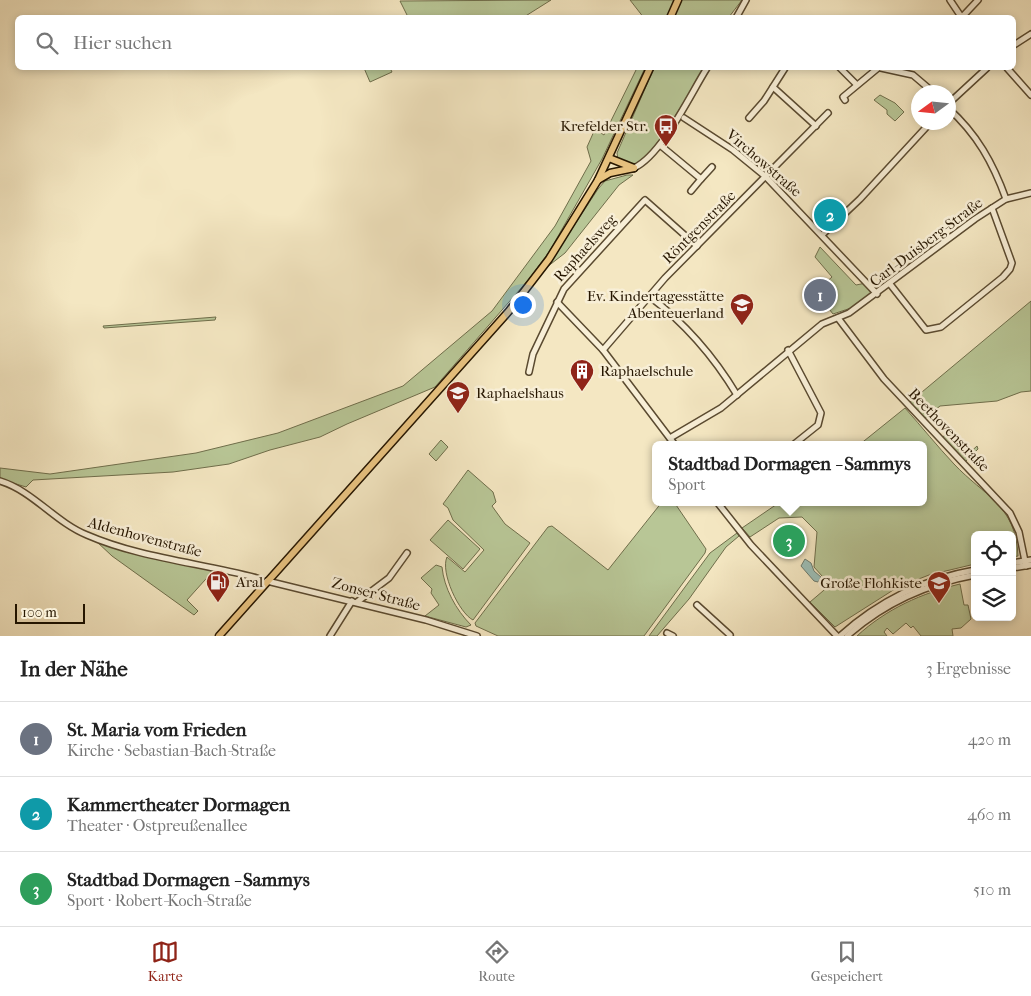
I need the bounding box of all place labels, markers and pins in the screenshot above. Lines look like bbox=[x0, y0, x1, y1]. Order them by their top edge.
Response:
bus stop icon: Krefelder Str. bbox=[653, 113, 679, 147]
place label: Krefelder Str. bbox=[560, 117, 648, 135]
pin: 2 bbox=[814, 196, 846, 234]
pin: 1 bbox=[804, 276, 836, 314]
place label: Ev. Kindertagesstätte Abenteuerland bbox=[587, 287, 725, 322]
school or university icon: Ev. Kindertagesstätte Abenteuerland bbox=[729, 292, 755, 326]
building icon: Raphaelschule bbox=[569, 358, 595, 392]
place label: Raphaelschule bbox=[600, 362, 694, 380]
school or university icon: Raphaelshaus bbox=[445, 380, 471, 414]
place label: Raphaelshaus bbox=[476, 384, 564, 402]
pin: 3 bbox=[773, 522, 805, 560]
fuel station icon: Aral bbox=[205, 569, 231, 603]
school or university icon: Große Flohkiste bbox=[926, 570, 952, 604]
place label: Aral bbox=[235, 573, 263, 591]
place label: Große Flohkiste bbox=[820, 574, 923, 592]

